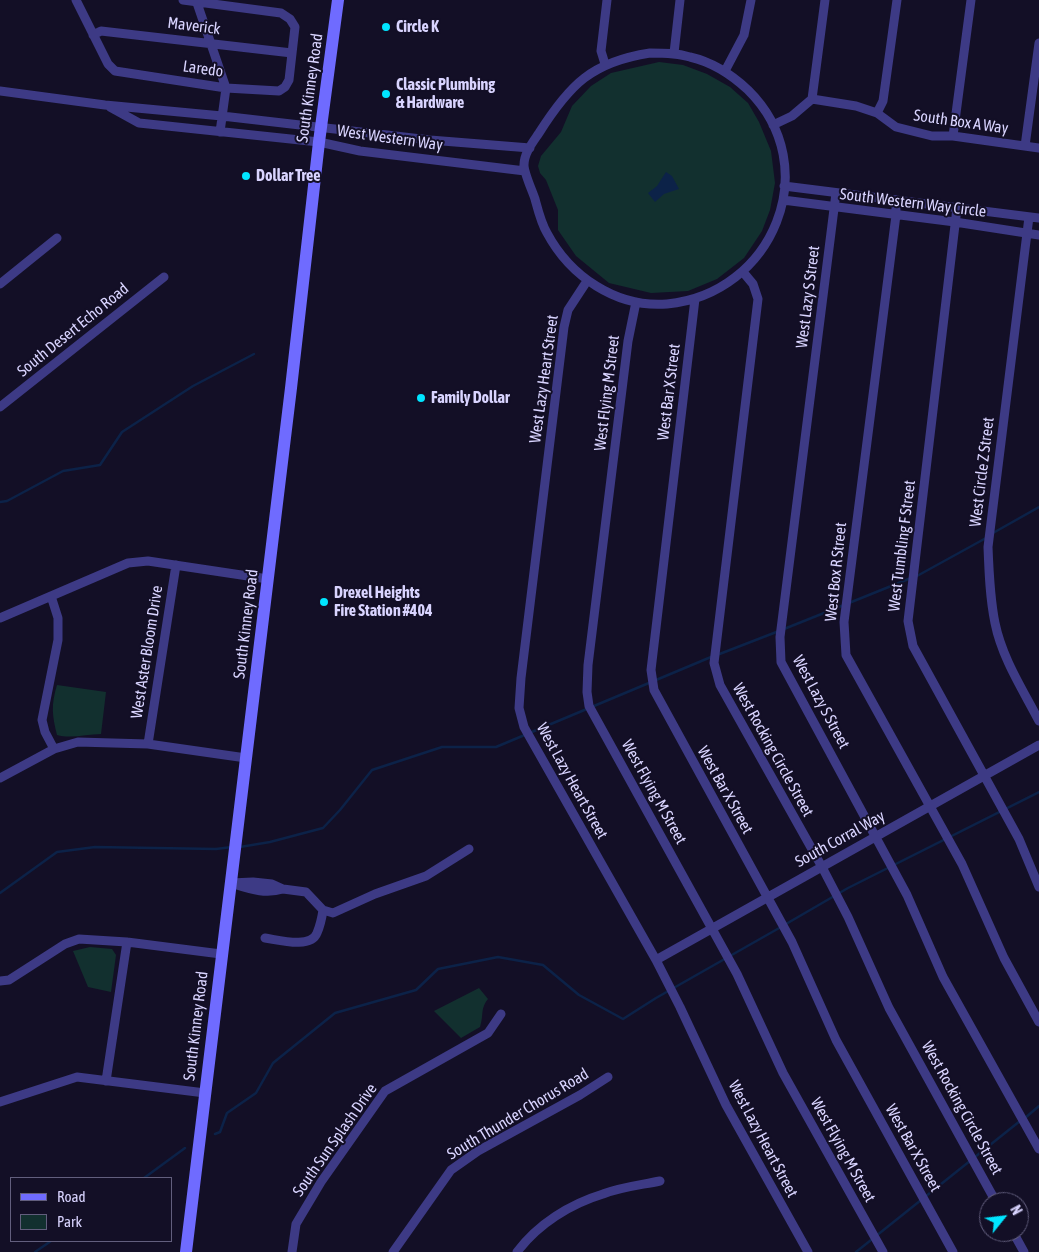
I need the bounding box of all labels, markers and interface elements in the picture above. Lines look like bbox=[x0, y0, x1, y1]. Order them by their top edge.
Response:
street label: Maverick bbox=[166, 13, 222, 39]
place label: Circle K bbox=[396, 17, 439, 37]
marker: Circle K bbox=[380, 21, 392, 33]
street label: South Kinney Road bbox=[293, 32, 327, 144]
street label: Laredo bbox=[182, 57, 224, 81]
place label: Classic Plumbing & Hardware bbox=[396, 75, 495, 113]
marker: Classic Plumbing & Hardware bbox=[380, 88, 392, 100]
street label: South Box A Way bbox=[912, 106, 1010, 138]
street label: West Western Way bbox=[336, 121, 444, 155]
place label: Dollar Tree bbox=[256, 166, 321, 186]
marker: Dollar Tree bbox=[240, 170, 252, 182]
street label: South Western Way Circle bbox=[839, 185, 987, 221]
street label: West Lazy S Street bbox=[792, 245, 824, 349]
street label: South Desert Echo Road bbox=[13, 279, 133, 381]
street label: West Lazy Heart Street bbox=[525, 314, 563, 444]
street label: West Flying M Street bbox=[590, 334, 624, 452]
street label: West Bar X Street bbox=[654, 343, 684, 441]
place label: Family Dollar bbox=[431, 388, 510, 408]
marker: Family Dollar bbox=[415, 392, 427, 404]
street label: West Circle Z Street bbox=[966, 416, 998, 528]
street label: West Tumbling F Street bbox=[884, 479, 920, 613]
street label: West Box R Street bbox=[821, 521, 851, 623]
street label: South Kinney Road bbox=[230, 568, 262, 680]
place label: Drexel Heights Fire Station #404 bbox=[334, 583, 432, 621]
street label: West Aster Bloom Drive bbox=[127, 584, 167, 720]
marker: Drexel Heights Fire Station #404 bbox=[318, 596, 330, 608]
street label: West Lazy S Street bbox=[788, 652, 854, 752]
street label: West Rocking Circle Street bbox=[728, 680, 818, 820]
street label: West Lazy Heart Street bbox=[532, 720, 612, 842]
street label: West Flying M Street bbox=[617, 736, 691, 848]
street label: West Bar X Street bbox=[693, 743, 757, 837]
street label: South Corral Way bbox=[792, 807, 888, 871]
street label: South Kinney Road bbox=[180, 970, 212, 1082]
street label: West Rocking Circle Street bbox=[917, 1038, 1007, 1178]
street label: South Thunder Chorus Road bbox=[444, 1064, 592, 1164]
street label: West Lazy Heart Street bbox=[724, 1077, 802, 1201]
street label: South Sun Splash Drive bbox=[289, 1080, 381, 1200]
street label: West Flying M Street bbox=[806, 1094, 880, 1206]
street label: West Bar X Street bbox=[881, 1101, 945, 1195]
legend bbox=[10, 1177, 172, 1242]
text: Road bbox=[57, 1188, 86, 1205]
north arrow bbox=[979, 1192, 1029, 1242]
text: N bbox=[1007, 1203, 1025, 1218]
text: Park bbox=[57, 1213, 82, 1230]

